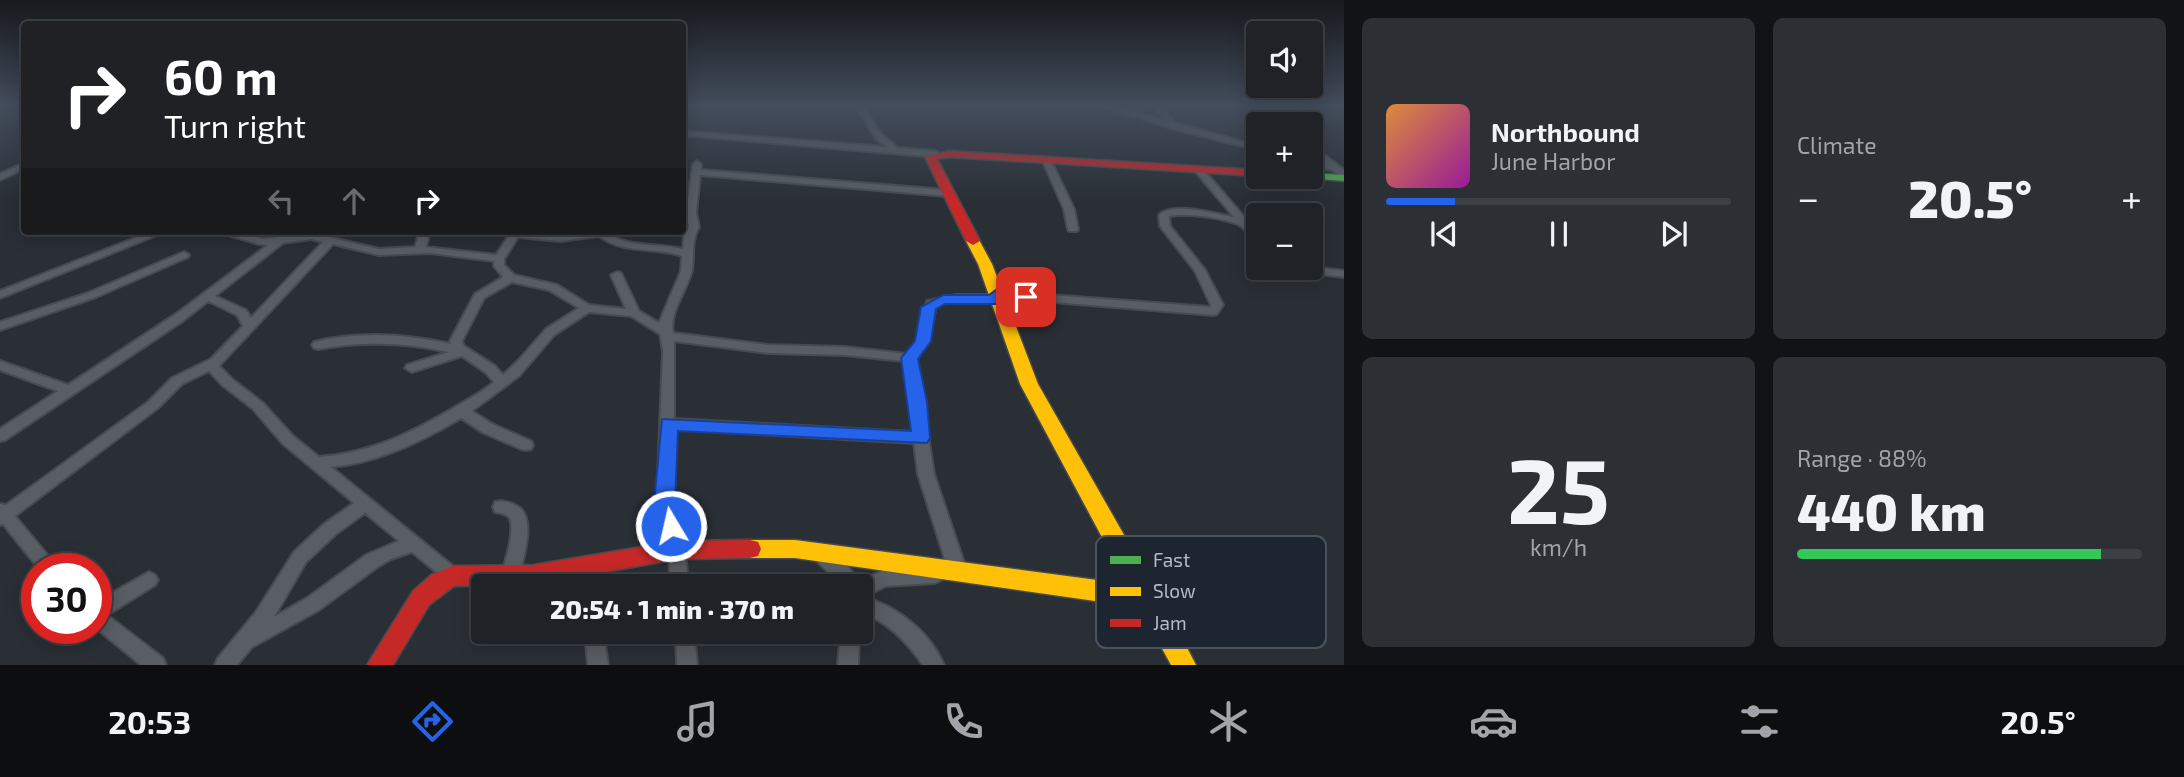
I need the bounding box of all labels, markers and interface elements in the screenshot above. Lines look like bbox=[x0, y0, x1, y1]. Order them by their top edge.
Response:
map controls bbox=[1246, 21, 1323, 280]
button: sound bbox=[1246, 21, 1323, 98]
text: 60 m bbox=[164, 46, 278, 105]
icon: right bbox=[49, 49, 140, 140]
text: Turn right bbox=[164, 106, 306, 144]
button: + bbox=[1246, 112, 1323, 189]
text: Northbound bbox=[1491, 116, 1640, 147]
text: Climate bbox=[1797, 131, 1877, 159]
text: June Harbor bbox=[1491, 147, 1615, 175]
text: 20.5° bbox=[1908, 166, 2032, 228]
text: − bbox=[1797, 174, 1819, 220]
text: + bbox=[2121, 174, 2142, 220]
icon: left bbox=[262, 182, 300, 220]
icon: ahead bbox=[335, 182, 373, 220]
icon: right bbox=[408, 182, 446, 220]
button: − bbox=[1246, 203, 1323, 280]
icon: previous bbox=[1425, 215, 1463, 253]
icon: pause bbox=[1540, 215, 1578, 253]
icon: next bbox=[1655, 215, 1693, 253]
pin bbox=[996, 267, 1056, 327]
icon: arrive bbox=[1007, 278, 1045, 316]
text: 25 bbox=[1507, 433, 1610, 542]
text: Range · 88% bbox=[1797, 444, 1926, 472]
text: 440 km bbox=[1797, 479, 1986, 541]
position arrow bbox=[634, 489, 708, 563]
text: km/h bbox=[1530, 533, 1587, 561]
legend bbox=[1096, 536, 1326, 648]
text: Fast bbox=[1153, 548, 1190, 571]
speed limit sign: 30 bbox=[21, 553, 112, 644]
text: Slow bbox=[1153, 579, 1196, 602]
text: 20:54 · 1 min · 370 m bbox=[550, 593, 794, 624]
text: Jam bbox=[1153, 611, 1187, 634]
icon: directions bbox=[408, 697, 457, 746]
icon: music bbox=[673, 697, 722, 746]
icon: phone bbox=[939, 697, 988, 746]
icon: climate bbox=[1204, 697, 1253, 746]
icon: car bbox=[1469, 697, 1518, 746]
icon: filters bbox=[1735, 697, 1784, 746]
text: 20:53 bbox=[108, 702, 191, 740]
text: 20.5° bbox=[2000, 702, 2076, 740]

